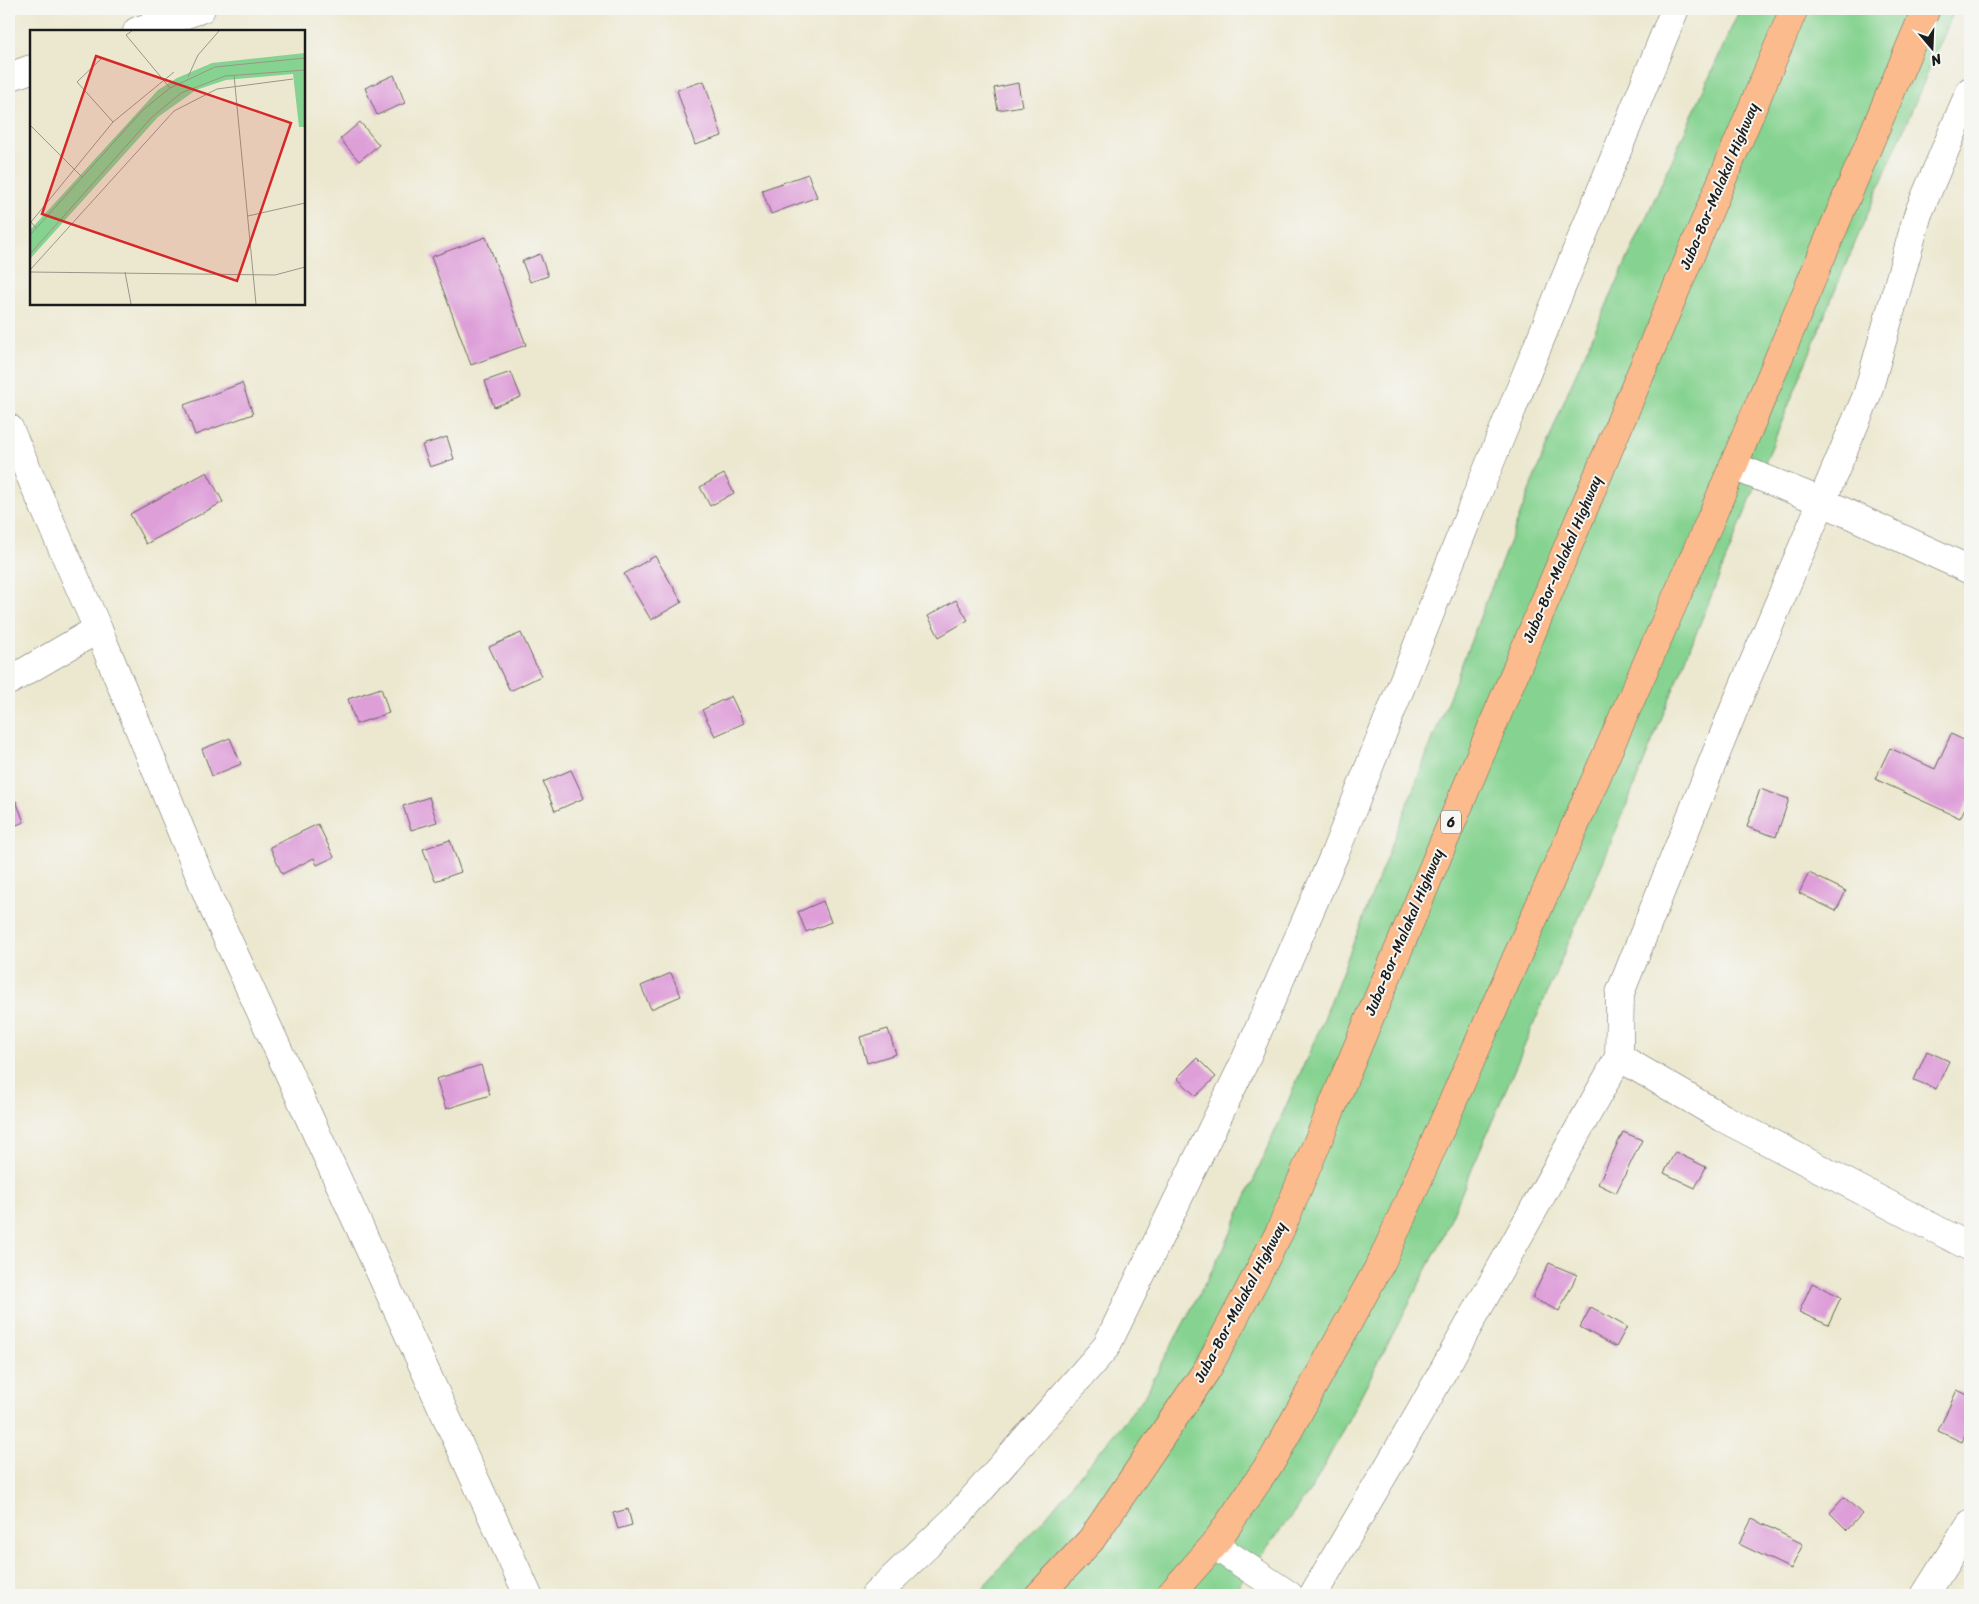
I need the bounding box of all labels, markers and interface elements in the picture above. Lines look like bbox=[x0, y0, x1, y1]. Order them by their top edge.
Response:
north arrow bbox=[1906, 22, 1956, 72]
inset map bbox=[30, 30, 305, 305]
text: N bbox=[1927, 46, 1946, 73]
street label: Juba-Bor-Malakal Highway bbox=[1672, 98, 1766, 274]
street label: Juba-Bor-Malakal Highway bbox=[1515, 471, 1609, 647]
road number: 6 bbox=[1441, 810, 1461, 834]
street label: Juba-Bor-Malakal Highway bbox=[1357, 844, 1451, 1020]
street label: Juba-Bor-Malakal Highway bbox=[1186, 1217, 1294, 1388]

